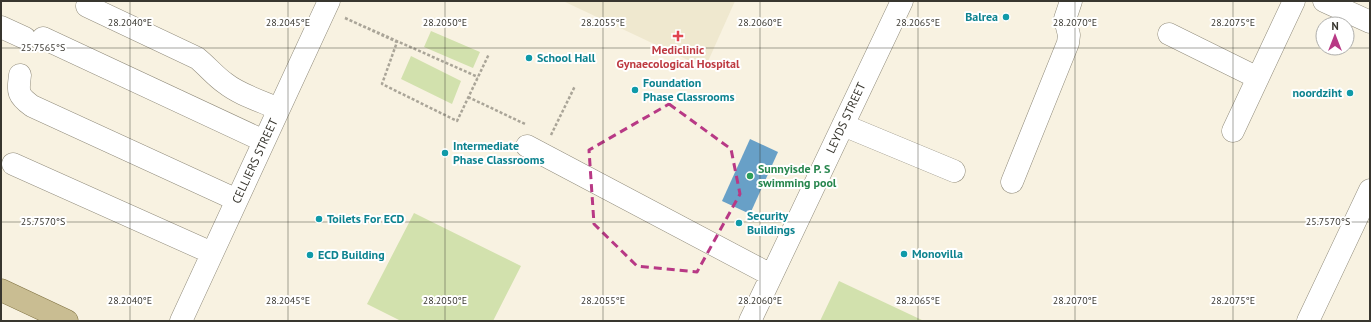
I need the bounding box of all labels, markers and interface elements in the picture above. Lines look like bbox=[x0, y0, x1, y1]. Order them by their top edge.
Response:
place label: Balrea bbox=[965, 9, 998, 24]
marker: Balrea bbox=[1001, 12, 1011, 22]
text: 28.2040°E bbox=[108, 16, 152, 29]
text: 28.2045°E bbox=[266, 16, 310, 29]
text: 28.2050°E bbox=[423, 16, 467, 29]
text: 28.2055°E bbox=[581, 16, 625, 29]
text: 28.2060°E bbox=[738, 16, 782, 29]
text: 28.2065°E bbox=[896, 16, 940, 29]
text: 28.2070°E bbox=[1053, 16, 1097, 29]
text: 28.2075°E bbox=[1211, 16, 1255, 29]
north arrow bbox=[1315, 16, 1355, 56]
text: N bbox=[1331, 19, 1339, 33]
marker: Mediclinic Gynaecological Hospital bbox=[672, 30, 684, 42]
text: 25.7565°S bbox=[21, 41, 65, 54]
place label: Mediclinic Gynaecological Hospital bbox=[616, 42, 740, 71]
place label: School Hall bbox=[537, 50, 596, 65]
marker: School Hall bbox=[524, 53, 534, 63]
place label: Foundation Phase Classrooms bbox=[643, 75, 735, 104]
street label: LEYDS STREET bbox=[823, 80, 869, 156]
marker: Foundation Phase Classrooms bbox=[630, 85, 640, 95]
place label: noordziht bbox=[1292, 85, 1343, 100]
marker: noordziht bbox=[1345, 88, 1355, 98]
street label: CELLIERS STREET bbox=[228, 116, 281, 206]
place label: Intermediate Phase Classrooms bbox=[453, 138, 545, 167]
marker: Intermediate Phase Classrooms bbox=[440, 148, 450, 158]
place label: Sunnyisde P. S swimming pool bbox=[758, 161, 837, 190]
marker: Sunnyisde P. S swimming pool bbox=[745, 171, 755, 181]
place label: Security Buildings bbox=[747, 208, 795, 237]
place label: Toilets For ECD bbox=[327, 211, 405, 226]
marker: Toilets For ECD bbox=[314, 214, 324, 224]
text: 25.7570°S bbox=[21, 215, 65, 228]
text: 25.7570°S bbox=[1306, 215, 1350, 228]
marker: Security Buildings bbox=[734, 218, 744, 228]
place label: Monovilla bbox=[912, 246, 963, 261]
place label: ECD Building bbox=[318, 247, 385, 262]
marker: Monovilla bbox=[899, 249, 909, 259]
marker: ECD Building bbox=[305, 250, 315, 260]
text: 28.2040°E bbox=[108, 294, 152, 307]
text: 28.2045°E bbox=[266, 294, 310, 307]
text: 28.2050°E bbox=[423, 294, 467, 307]
text: 28.2055°E bbox=[581, 294, 625, 307]
text: 28.2060°E bbox=[738, 294, 782, 307]
text: 28.2065°E bbox=[896, 294, 940, 307]
text: 28.2070°E bbox=[1053, 294, 1097, 307]
text: 28.2075°E bbox=[1211, 294, 1255, 307]

